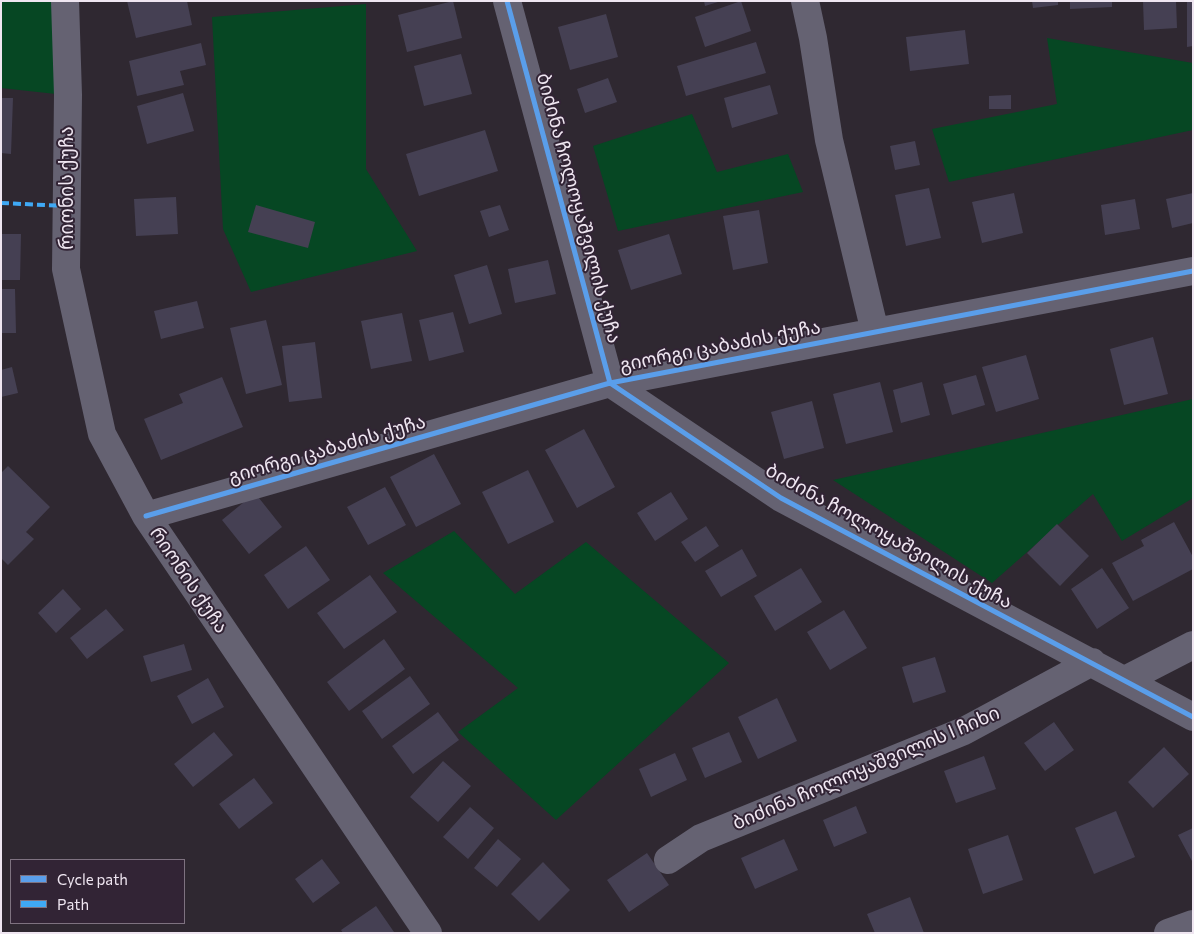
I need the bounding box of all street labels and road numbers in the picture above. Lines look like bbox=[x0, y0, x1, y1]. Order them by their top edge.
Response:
street label: ბიძინა ჩოლოყაშვილის ქუჩა bbox=[532, 70, 626, 346]
street label: რიონის ქუჩა bbox=[56, 126, 78, 250]
street label: გიორგი ცაბაძის ქუჩა bbox=[618, 315, 822, 377]
street label: გიორგი ცაბაძის ქუჩა bbox=[226, 410, 428, 488]
street label: ბიძინა ჩოლოყაშვილის ქუჩა bbox=[762, 458, 1016, 614]
street label: რიონის ქუჩა bbox=[145, 522, 233, 638]
street label: ბიძინა ჩოლოყაშვილის I ჩიხი bbox=[729, 701, 1003, 835]

